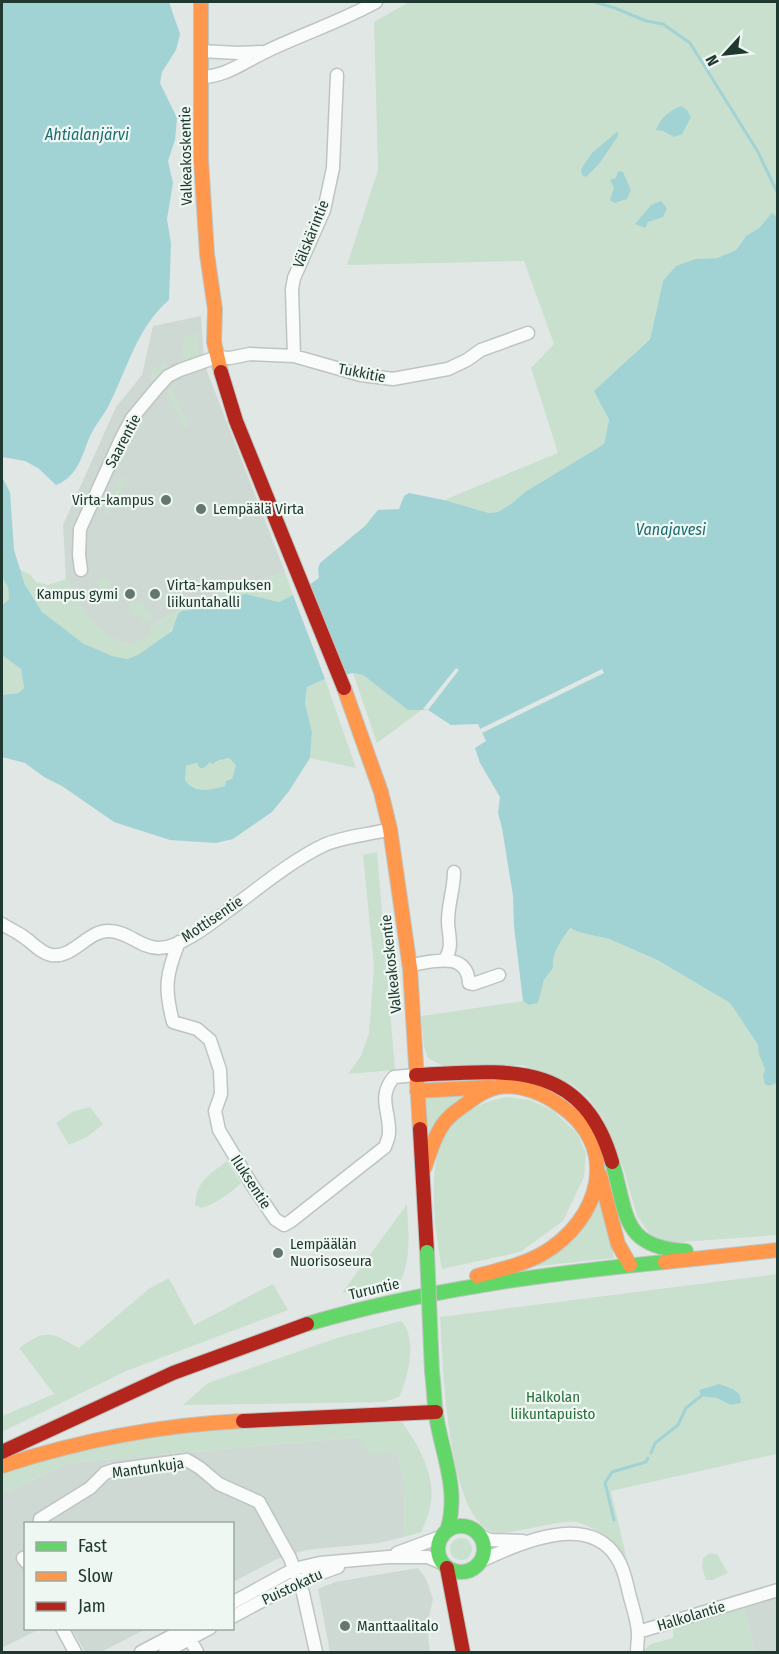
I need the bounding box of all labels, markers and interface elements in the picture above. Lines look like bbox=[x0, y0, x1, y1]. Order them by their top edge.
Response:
north arrow bbox=[695, 24, 755, 84]
text: N bbox=[701, 52, 723, 69]
street label: Valkeakoskentie bbox=[176, 106, 196, 206]
water label: Ahtialanjärvi bbox=[44, 125, 129, 144]
street label: Välskärintie bbox=[289, 197, 333, 271]
street label: Tukkitie bbox=[337, 360, 387, 386]
street label: Saarentie bbox=[101, 411, 145, 471]
place label: Virta-kampus bbox=[72, 491, 154, 509]
marker: Virta-kampus bbox=[159, 493, 173, 507]
place label: Lempäälä Virta bbox=[213, 500, 304, 518]
marker: Lempäälä Virta bbox=[194, 502, 208, 516]
water label: Vanajavesi bbox=[636, 520, 706, 539]
place label: Virta-kampuksen liikuntahalli bbox=[167, 576, 271, 611]
place label: Kampus gymi bbox=[36, 585, 118, 603]
marker: Kampus gymi bbox=[123, 587, 137, 601]
marker: Virta-kampuksen liikuntahalli bbox=[148, 587, 162, 601]
street label: Mottisentie bbox=[178, 892, 246, 946]
street label: Valkeakoskentie bbox=[377, 914, 405, 1014]
street label: Iluksentie bbox=[227, 1152, 275, 1212]
place label: Lempäälän Nuorisoseura bbox=[290, 1235, 372, 1270]
marker: Lempäälän Nuorisoseura bbox=[271, 1246, 285, 1260]
street label: Turuntie bbox=[347, 1274, 401, 1304]
park label: Halkolan liikuntapuisto bbox=[511, 1388, 596, 1423]
street label: Mantunkuja bbox=[111, 1454, 185, 1482]
legend bbox=[24, 1522, 234, 1630]
text: Fast bbox=[78, 1535, 107, 1557]
text: Slow bbox=[78, 1565, 113, 1587]
street label: Puistokatu bbox=[259, 1565, 325, 1609]
text: Jam bbox=[78, 1595, 106, 1617]
street label: Halkolantie bbox=[655, 1597, 727, 1635]
place label: Manttaalitalo bbox=[357, 1617, 439, 1635]
marker: Manttaalitalo bbox=[338, 1619, 352, 1633]

